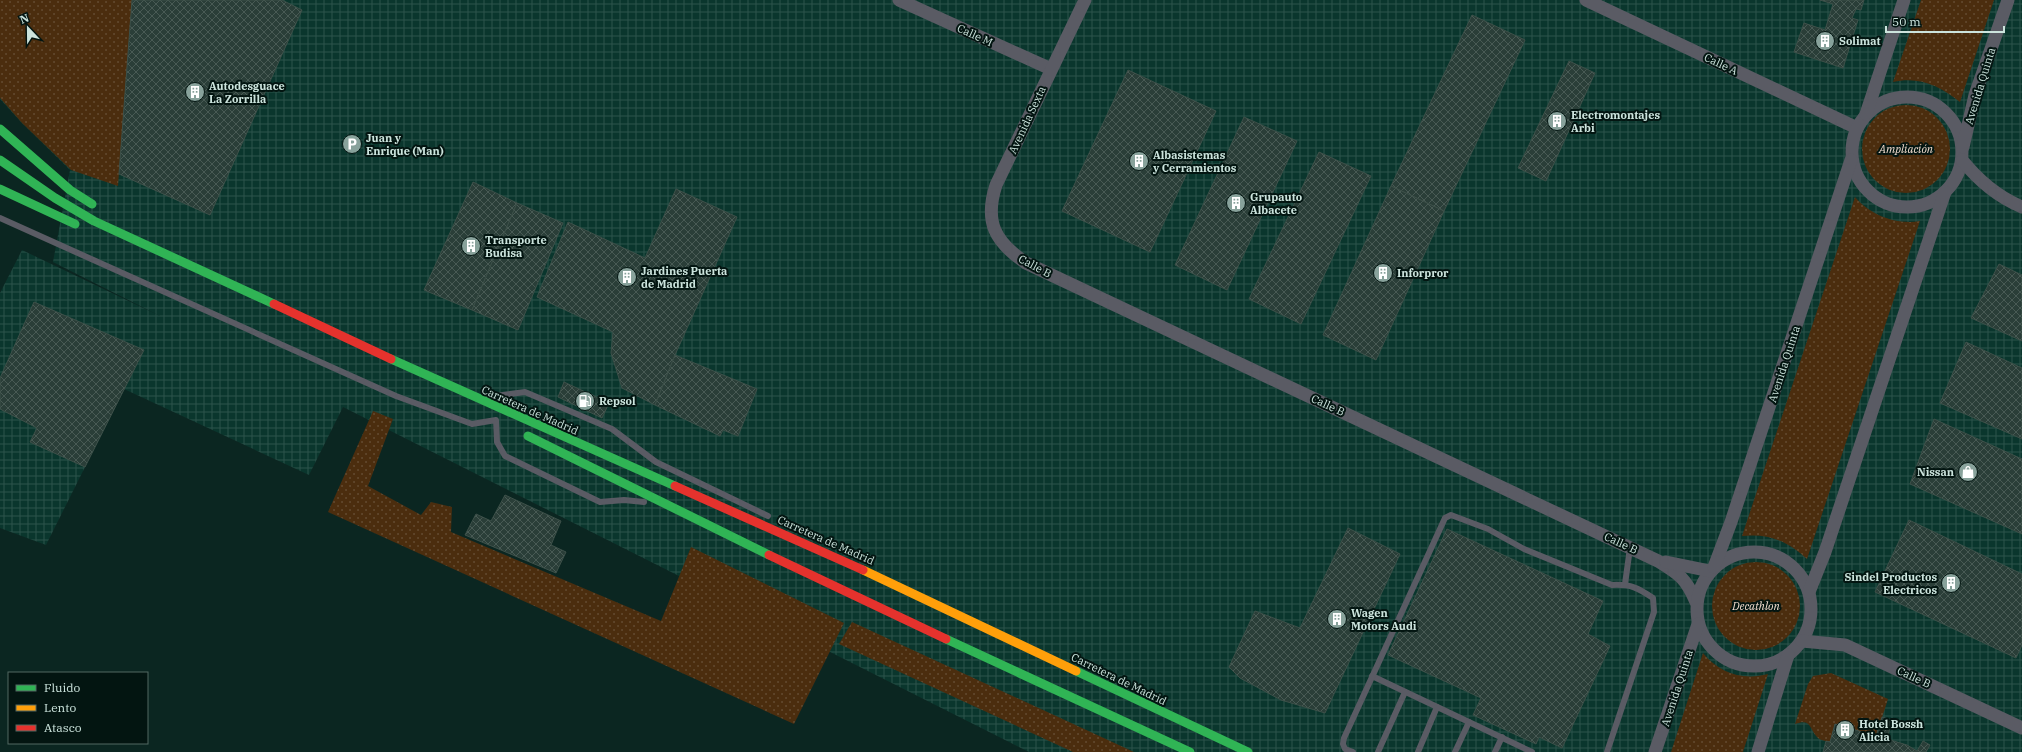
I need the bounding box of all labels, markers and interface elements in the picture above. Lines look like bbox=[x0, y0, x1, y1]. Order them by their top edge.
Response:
north arrow bbox=[8, 8, 48, 48]
scale bar bbox=[1886, 8, 2004, 34]
text: N bbox=[18, 10, 31, 27]
text: 50 m bbox=[1892, 14, 1921, 29]
street label: Calle M bbox=[955, 21, 995, 49]
building icon: Solimat bbox=[1814, 30, 1836, 52]
place label: Solimat bbox=[1839, 34, 1881, 48]
street label: Avenida Quinta bbox=[1962, 46, 1998, 126]
street label: Calle A bbox=[1702, 50, 1741, 78]
place label: Autodesguace La Zorrilla bbox=[209, 79, 285, 106]
building icon: Autodesguace La Zorrilla bbox=[184, 81, 206, 103]
street label: Avenida Sexta bbox=[1005, 84, 1049, 156]
place label: Electromontajes Arbi bbox=[1571, 108, 1660, 135]
building icon: Electromontajes Arbi bbox=[1546, 110, 1568, 132]
place label: Juan y Enrique (Man) bbox=[366, 131, 444, 158]
parking icon: Juan y Enrique (Man) bbox=[341, 133, 363, 155]
park label: Ampliación bbox=[1878, 142, 1934, 156]
place label: Albasistemas y Cerramientos bbox=[1152, 148, 1237, 175]
building icon: Albasistemas y Cerramientos bbox=[1128, 150, 1150, 172]
place label: Grupauto Albacete bbox=[1250, 190, 1302, 217]
building icon: Grupauto Albacete bbox=[1225, 192, 1247, 214]
place label: Transporte Budisa bbox=[485, 233, 547, 260]
building icon: Transporte Budisa bbox=[460, 235, 482, 257]
street label: Calle B bbox=[1016, 251, 1054, 281]
building icon: Inforpror bbox=[1372, 262, 1394, 284]
place label: Jardines Puerta de Madrid bbox=[641, 264, 727, 291]
building icon: Jardines Puerta de Madrid bbox=[616, 266, 638, 288]
place label: Inforpror bbox=[1397, 266, 1449, 280]
street label: Avenida Quinta bbox=[1765, 324, 1803, 404]
street label: Carretera de Madrid bbox=[479, 382, 581, 438]
fuel station icon: Repsol bbox=[574, 390, 596, 412]
street label: Calle B bbox=[1309, 391, 1347, 419]
place label: Repsol bbox=[599, 394, 636, 408]
shop icon: Nissan bbox=[1957, 461, 1979, 483]
place label: Nissan bbox=[1917, 465, 1954, 479]
street label: Carretera de Madrid bbox=[775, 512, 877, 568]
street label: Calle B bbox=[1602, 529, 1640, 557]
place label: Sindel Productos Electricos bbox=[1844, 570, 1937, 597]
building icon: Sindel Productos Electricos bbox=[1940, 572, 1962, 594]
park label: Decathlon bbox=[1731, 599, 1780, 613]
place label: Wagen Motors Audi bbox=[1351, 606, 1417, 633]
building icon: Wagen Motors Audi bbox=[1326, 608, 1348, 630]
street label: Avenida Quinta bbox=[1658, 648, 1696, 728]
street label: Carretera de Madrid bbox=[1069, 650, 1169, 708]
street label: Calle B bbox=[1895, 663, 1933, 691]
legend bbox=[8, 672, 148, 744]
text: Fluido bbox=[44, 680, 81, 695]
text: Lento bbox=[44, 700, 76, 715]
place label: Hotel Bossh Alicia bbox=[1859, 717, 1923, 744]
building icon: Hotel Bossh Alicia bbox=[1834, 719, 1856, 741]
text: Atasco bbox=[44, 720, 82, 735]

